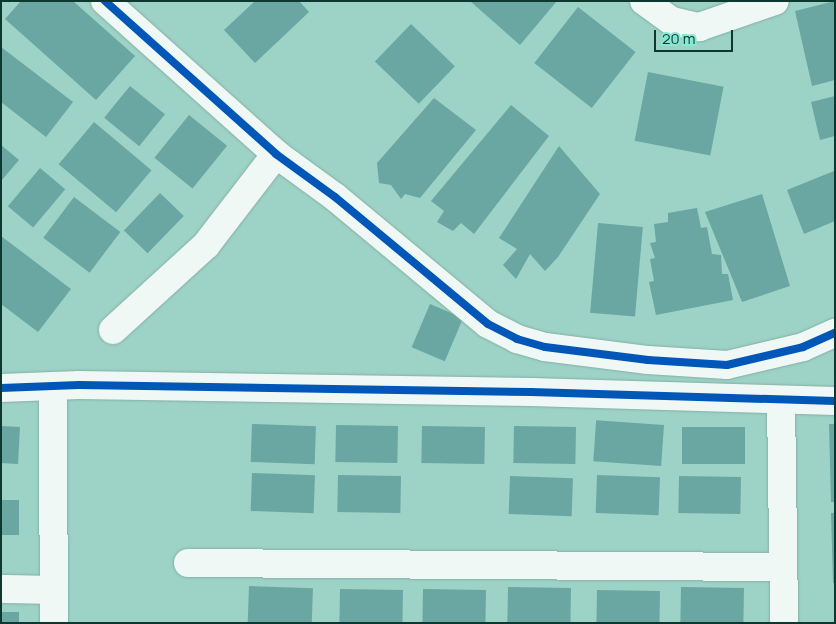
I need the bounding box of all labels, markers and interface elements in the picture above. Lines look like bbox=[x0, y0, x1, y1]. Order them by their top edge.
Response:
scale bar bbox=[656, 20, 735, 52]
text: 20 m bbox=[662, 28, 695, 49]

